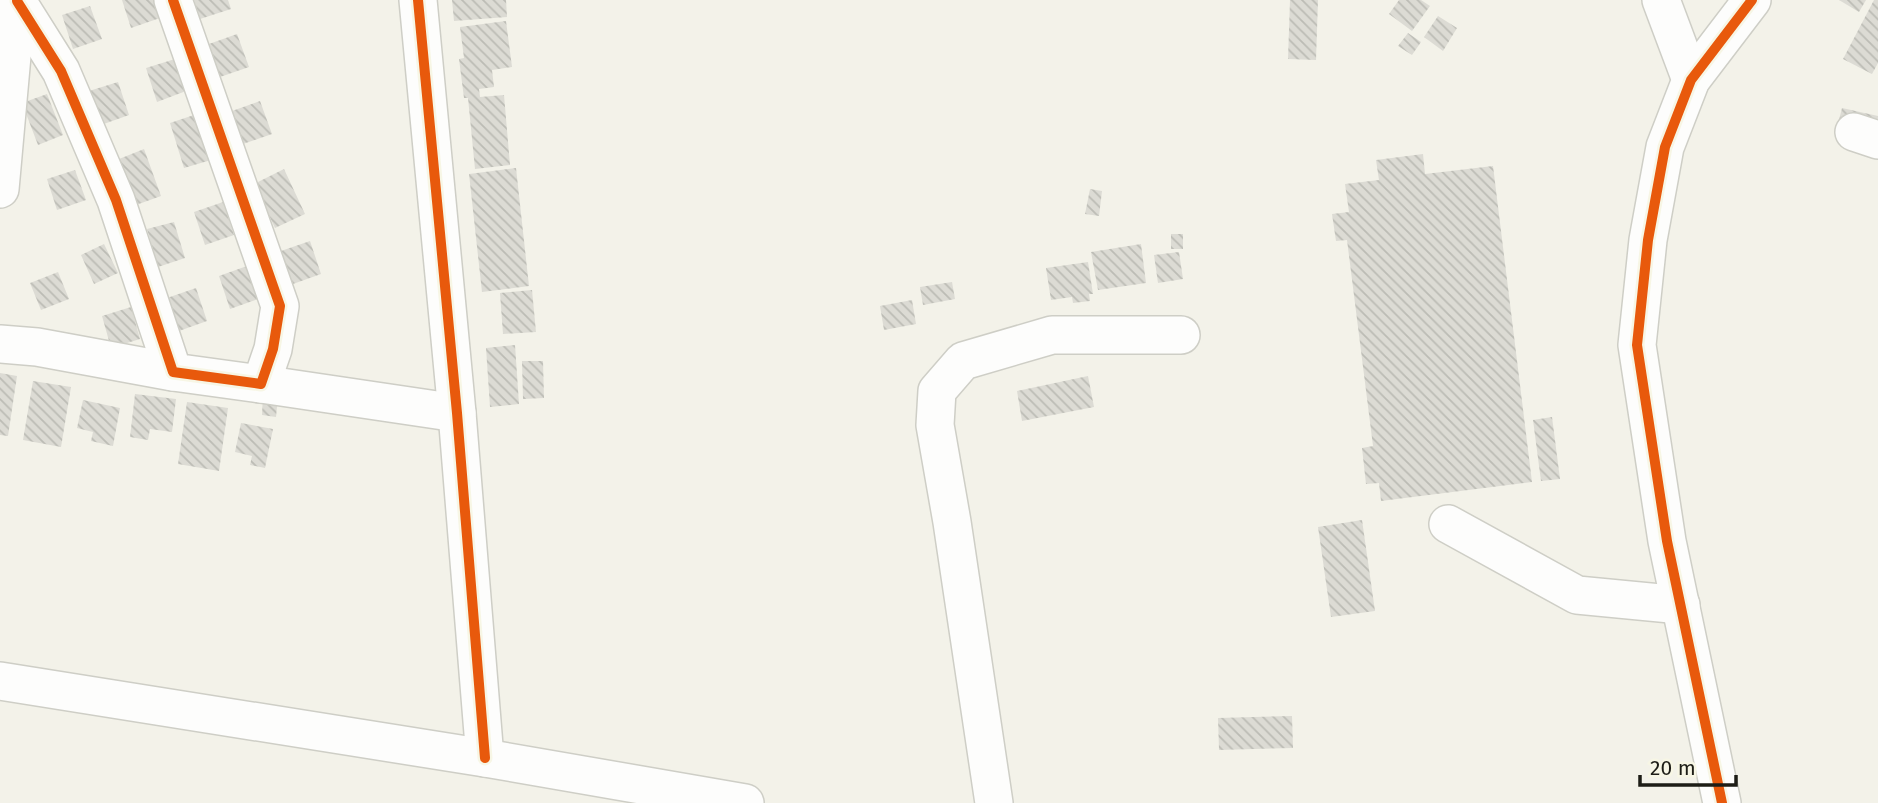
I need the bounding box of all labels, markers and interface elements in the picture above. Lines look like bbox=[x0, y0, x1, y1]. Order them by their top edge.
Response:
scale bar bbox=[1640, 744, 1736, 788]
text: 20 m bbox=[1650, 755, 1696, 781]

